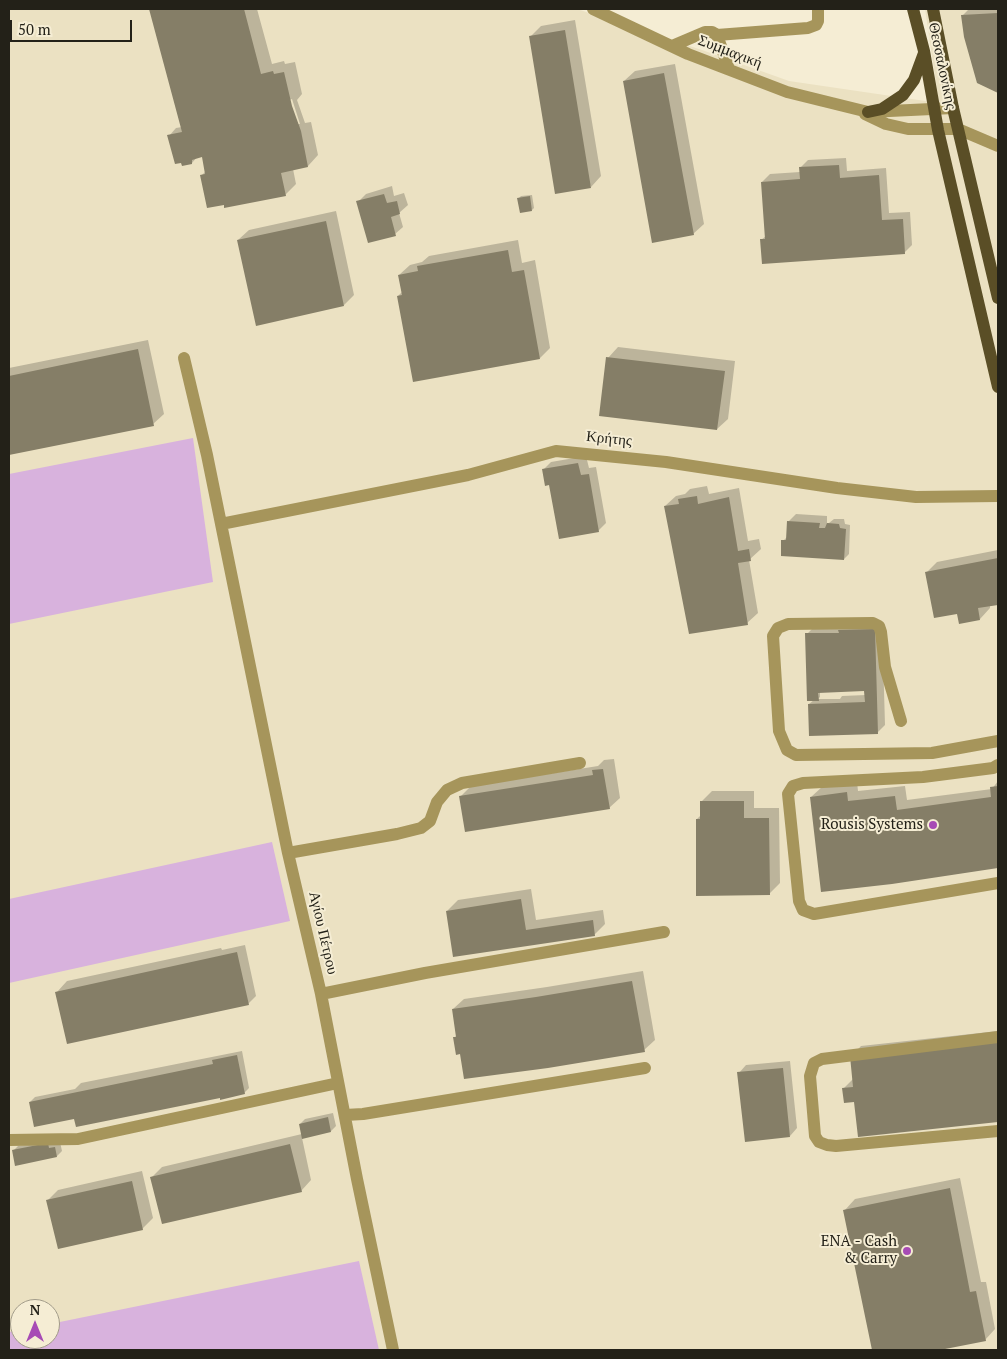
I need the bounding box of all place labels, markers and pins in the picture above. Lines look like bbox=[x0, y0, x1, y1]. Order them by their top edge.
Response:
place label: Rousis Systems bbox=[821, 816, 923, 834]
marker: Rousis Systems bbox=[927, 819, 939, 831]
place label: ENA - Cash & Carry bbox=[821, 1233, 897, 1268]
marker: ENA - Cash & Carry bbox=[901, 1245, 913, 1257]

